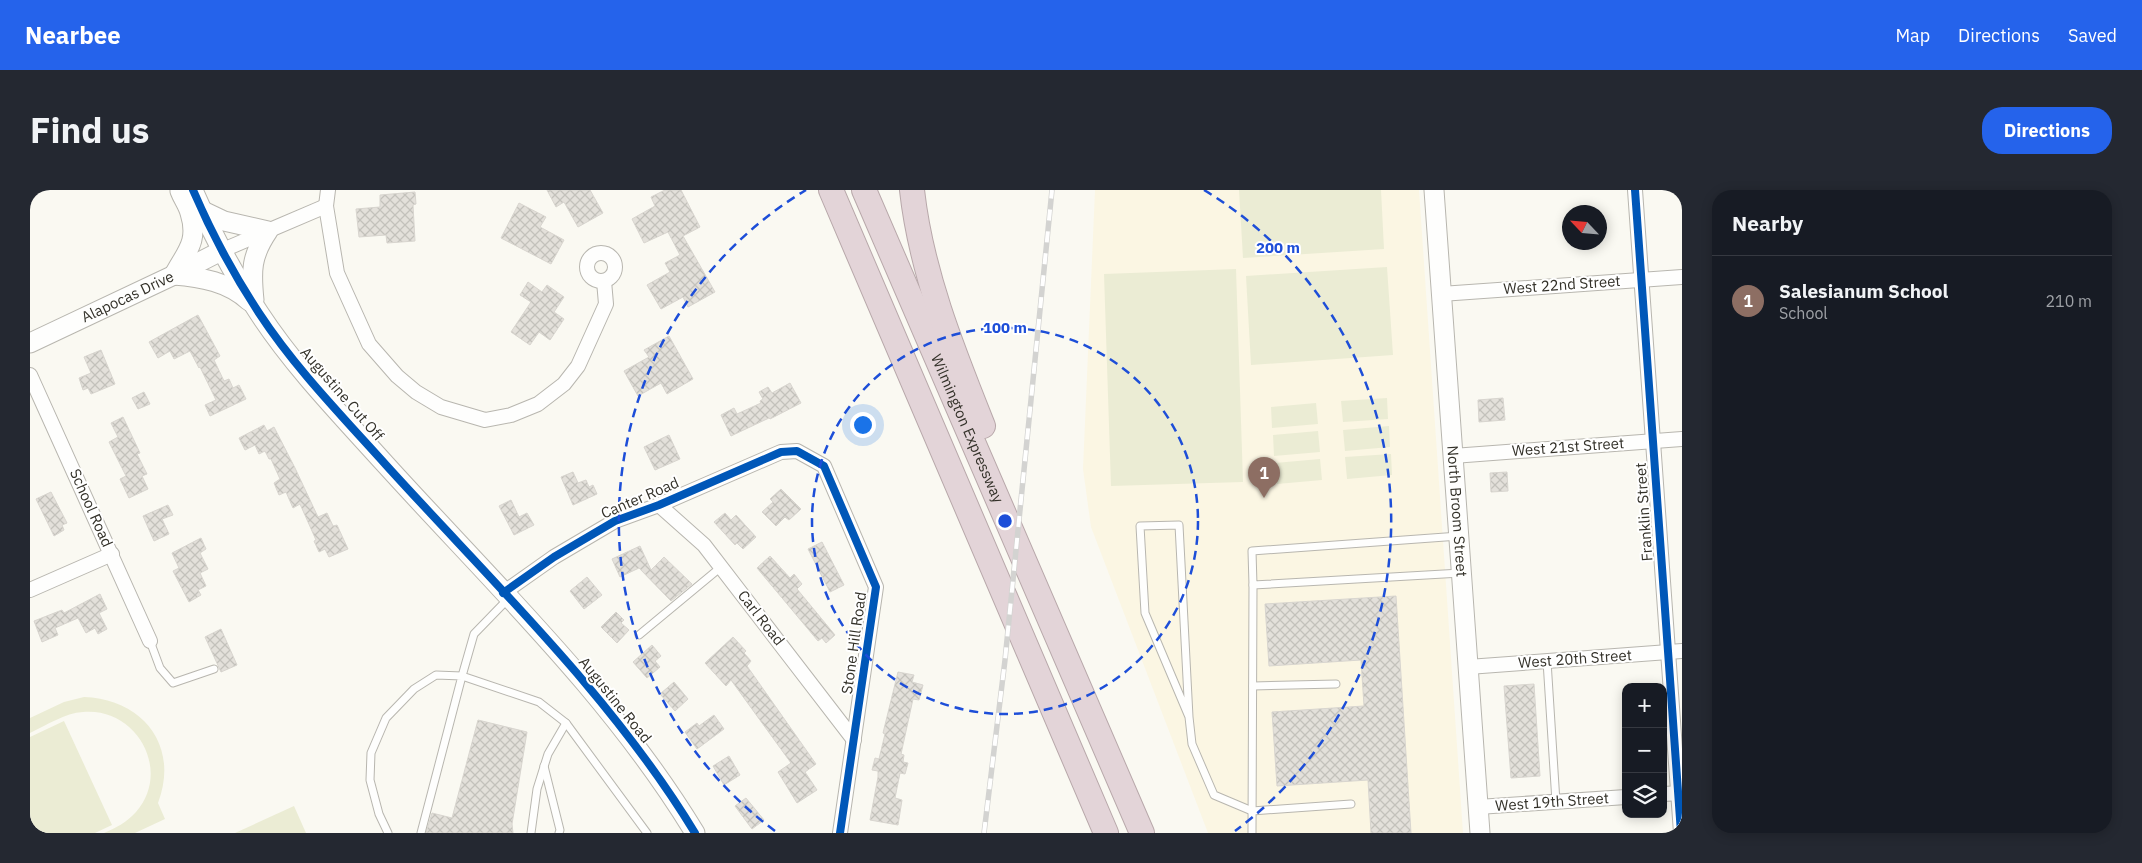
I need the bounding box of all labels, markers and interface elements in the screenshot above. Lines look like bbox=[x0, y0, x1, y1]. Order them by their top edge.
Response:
text: Nearbee bbox=[25, 19, 121, 51]
text: Map bbox=[1895, 24, 1930, 47]
text: Directions bbox=[1958, 24, 2040, 47]
text: Saved bbox=[2068, 24, 2117, 47]
text: Find us bbox=[30, 107, 149, 153]
button: Directions bbox=[1982, 107, 2112, 154]
north arrow bbox=[1562, 205, 1607, 250]
text: Nearby bbox=[1732, 209, 1803, 237]
text: 200 m bbox=[1256, 238, 1300, 257]
street label: Alapocas Drive bbox=[78, 266, 177, 326]
street label: West 22nd Street bbox=[1503, 271, 1621, 298]
text: Salesianum School bbox=[1779, 279, 1948, 303]
text: 1 bbox=[1743, 291, 1753, 311]
text: 210 m bbox=[2045, 291, 2092, 311]
text: School bbox=[1779, 303, 1828, 323]
text: 100 m bbox=[983, 318, 1027, 337]
street label: Augustine Cut Off bbox=[296, 343, 388, 445]
street label: Wilmington Expressway bbox=[927, 351, 1008, 506]
your location bbox=[850, 412, 876, 438]
street label: West 21st Street bbox=[1511, 433, 1625, 460]
street label: North Broom Street bbox=[1443, 445, 1472, 578]
pin: 1 bbox=[1248, 457, 1280, 498]
street label: Franklin Street bbox=[1631, 462, 1656, 562]
street label: School Road bbox=[66, 466, 117, 550]
street label: Canter Road bbox=[598, 473, 682, 522]
centre of rings bbox=[996, 512, 1014, 530]
street label: Carl Road bbox=[734, 586, 789, 649]
street label: Stone Hill Road bbox=[837, 591, 870, 695]
street label: West 20th Street bbox=[1518, 645, 1632, 672]
street label: Augustine Road bbox=[575, 653, 656, 747]
map controls bbox=[1622, 683, 1667, 818]
button: + bbox=[1622, 683, 1667, 728]
button: − bbox=[1622, 728, 1667, 773]
button: layers bbox=[1622, 773, 1667, 818]
street label: West 19th Street bbox=[1495, 788, 1609, 815]

